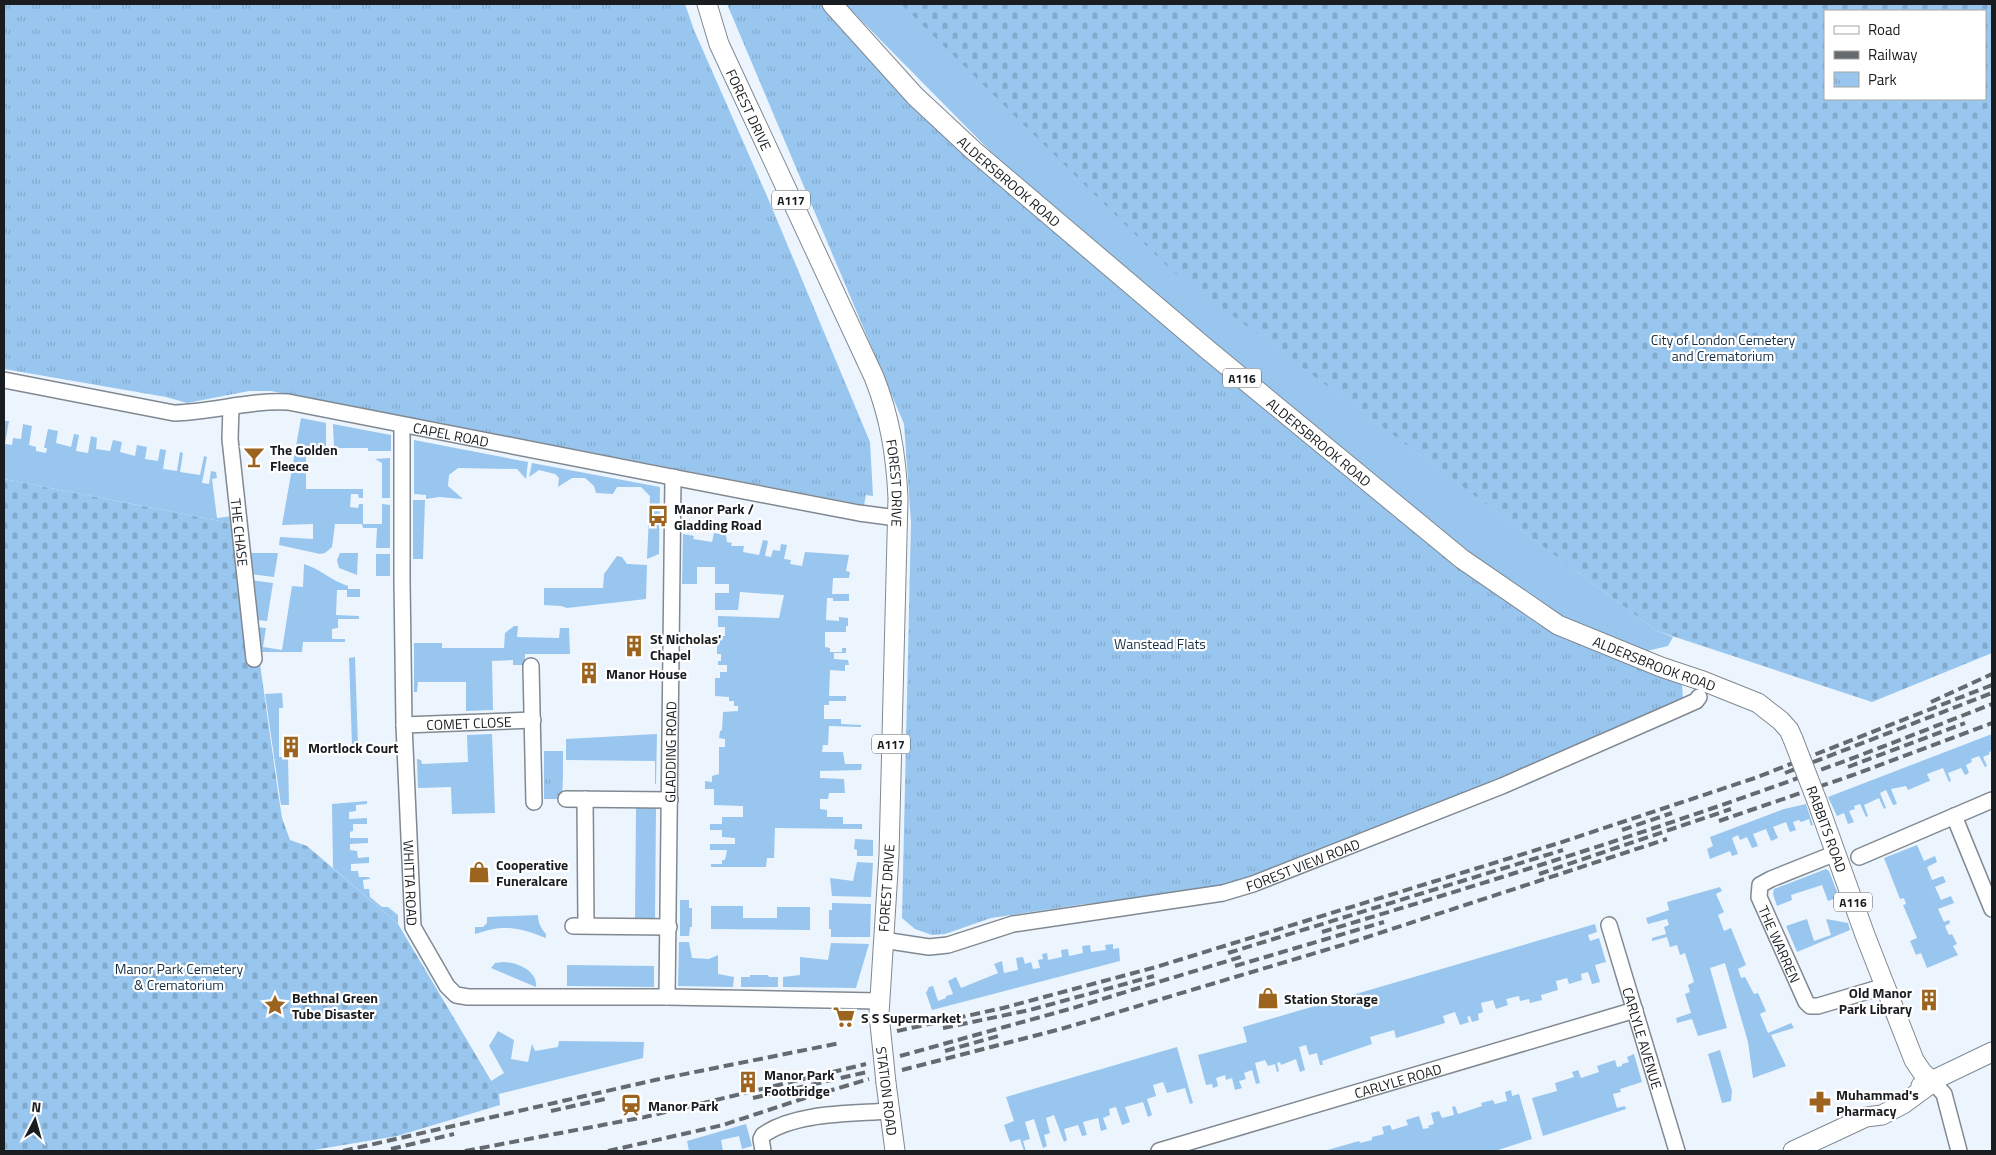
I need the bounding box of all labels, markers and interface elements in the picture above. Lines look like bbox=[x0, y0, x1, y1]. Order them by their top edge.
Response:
legend bbox=[1824, 10, 1986, 100]
text: Road bbox=[1868, 18, 1900, 41]
text: Railway bbox=[1868, 43, 1918, 66]
street label: FOREST DRIVE bbox=[721, 65, 778, 154]
text: Park bbox=[1868, 68, 1897, 91]
street label: ALDERSBROOK ROAD bbox=[953, 131, 1066, 231]
road number: A117 bbox=[772, 190, 810, 210]
park label: City of London Cemetery and Crematorium bbox=[1651, 329, 1795, 366]
road number: A116 bbox=[1223, 368, 1261, 388]
street label: ALDERSBROOK ROAD bbox=[1263, 392, 1376, 491]
street label: CAPEL ROAD bbox=[411, 416, 491, 452]
street label: FOREST DRIVE bbox=[881, 438, 909, 527]
place label: The Golden Fleece bbox=[270, 439, 338, 476]
bar icon: The Golden Fleece bbox=[241, 444, 267, 470]
street label: THE CHASE bbox=[226, 497, 254, 568]
place label: Manor Park / Gladding Road bbox=[674, 498, 762, 535]
bus stop icon: Manor Park / Gladding Road bbox=[645, 503, 671, 529]
place label: St Nicholas' Chapel bbox=[650, 628, 721, 665]
street label: ALDERSBROOK ROAD bbox=[1590, 630, 1719, 696]
building icon: St Nicholas' Chapel bbox=[621, 633, 647, 659]
park label: Wanstead Flats bbox=[1114, 633, 1206, 654]
building icon: Manor House bbox=[576, 660, 602, 686]
place label: Manor House bbox=[606, 663, 687, 684]
street label: GLADDING ROAD bbox=[659, 701, 681, 803]
street label: COMET CLOSE bbox=[426, 710, 512, 735]
building icon: Mortlock Court bbox=[278, 734, 304, 760]
road number: A117 bbox=[872, 734, 910, 754]
place label: Mortlock Court bbox=[308, 737, 398, 758]
street label: RABBITS ROAD bbox=[1802, 783, 1852, 875]
street label: FOREST VIEW ROAD bbox=[1243, 833, 1363, 896]
street label: WHITTA ROAD bbox=[399, 839, 423, 926]
street label: FOREST DRIVE bbox=[872, 843, 900, 933]
place label: Cooperative Funeralcare bbox=[496, 854, 568, 891]
shop icon: Cooperative Funeralcare bbox=[466, 859, 492, 885]
road number: A116 bbox=[1834, 892, 1872, 912]
street label: THE WARREN bbox=[1754, 902, 1806, 986]
park label: Manor Park Cemetery & Crematorium bbox=[115, 958, 243, 995]
place label: Old Manor Park Library bbox=[1839, 982, 1912, 1019]
shop icon: Station Storage bbox=[1255, 985, 1281, 1011]
street label: CARLYLE AVENUE bbox=[1618, 985, 1668, 1092]
place label: Bethnal Green Tube Disaster bbox=[292, 987, 378, 1024]
building icon: Old Manor Park Library bbox=[1916, 987, 1942, 1013]
place label: Station Storage bbox=[1284, 988, 1378, 1009]
place icon: Bethnal Green Tube Disaster bbox=[262, 992, 288, 1018]
supermarket icon: S S Supermarket bbox=[831, 1004, 857, 1030]
place label: S S Supermarket bbox=[861, 1007, 961, 1028]
street label: STATION ROAD bbox=[871, 1045, 903, 1137]
street label: CARLYLE ROAD bbox=[1351, 1057, 1444, 1103]
place label: Manor Park Footbridge bbox=[764, 1064, 835, 1101]
building icon: Manor Park Footbridge bbox=[735, 1069, 761, 1095]
place label: Muhammad's Pharmacy bbox=[1836, 1084, 1919, 1121]
pharmacy icon: Muhammad's Pharmacy bbox=[1807, 1089, 1833, 1115]
station icon: Manor Park bbox=[618, 1092, 644, 1118]
north arrow bbox=[10, 1095, 60, 1145]
place label: Manor Park bbox=[648, 1095, 719, 1116]
text: N bbox=[30, 1096, 42, 1118]

